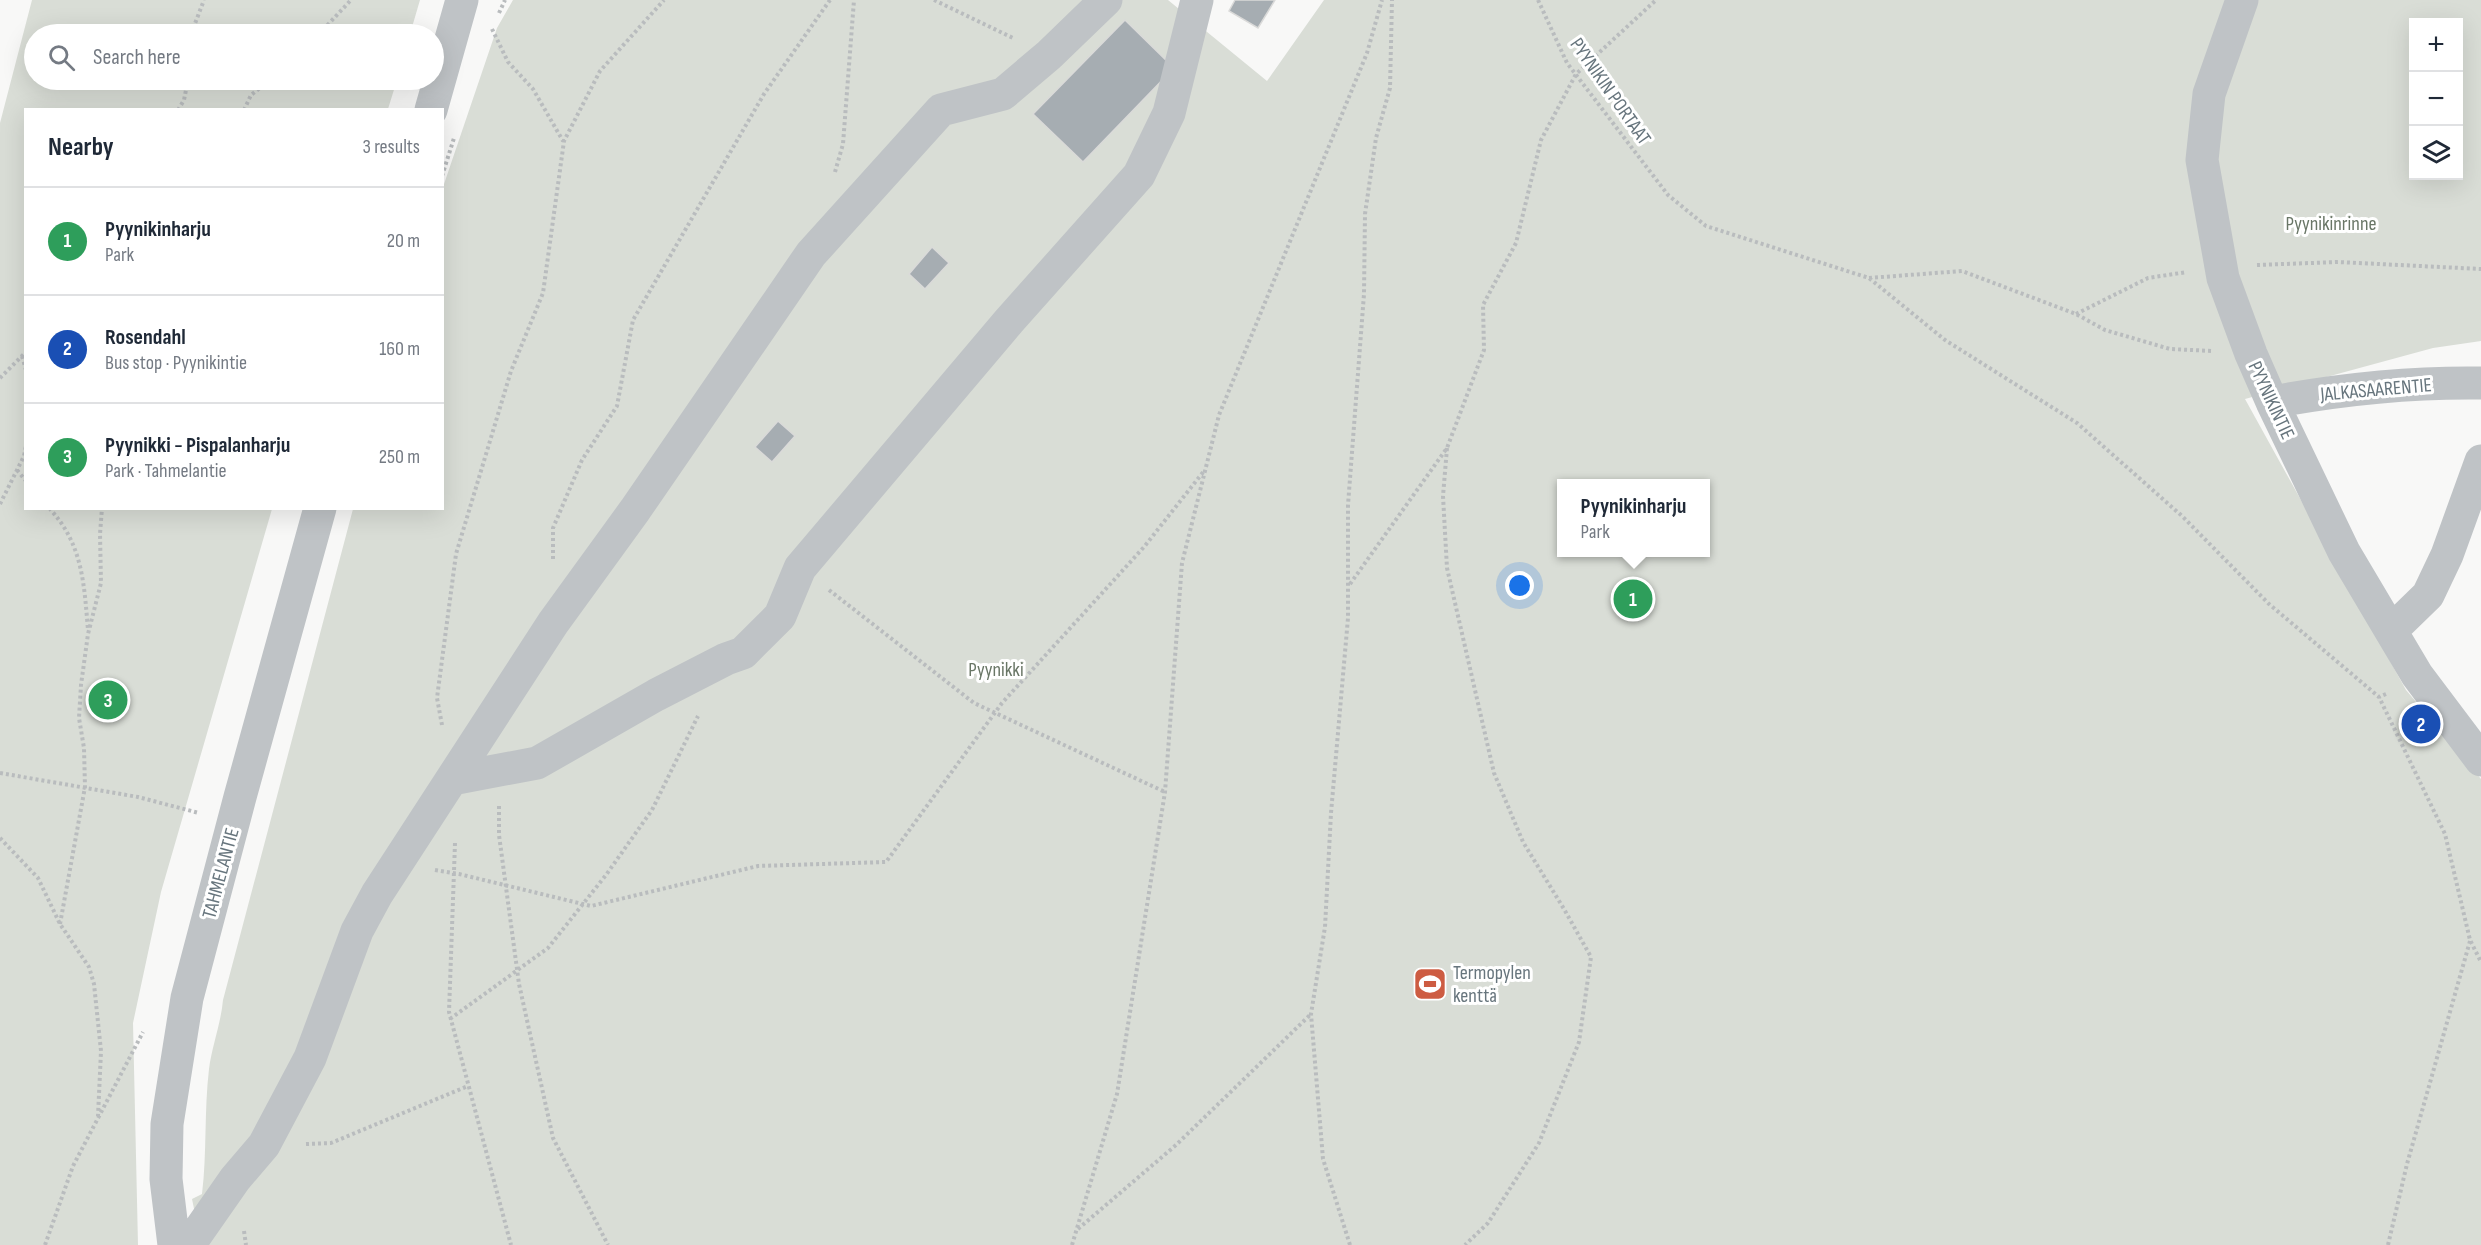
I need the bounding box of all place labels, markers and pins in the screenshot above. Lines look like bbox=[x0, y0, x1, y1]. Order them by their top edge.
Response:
pin: 1 bbox=[1614, 576, 1652, 622]
pin: 3 bbox=[88, 678, 128, 722]
pin: 2 bbox=[2402, 702, 2440, 746]
place label: Termopylen kenttä bbox=[1453, 961, 1531, 1008]
sports icon: Termopylen kenttä bbox=[1412, 966, 1448, 1002]

